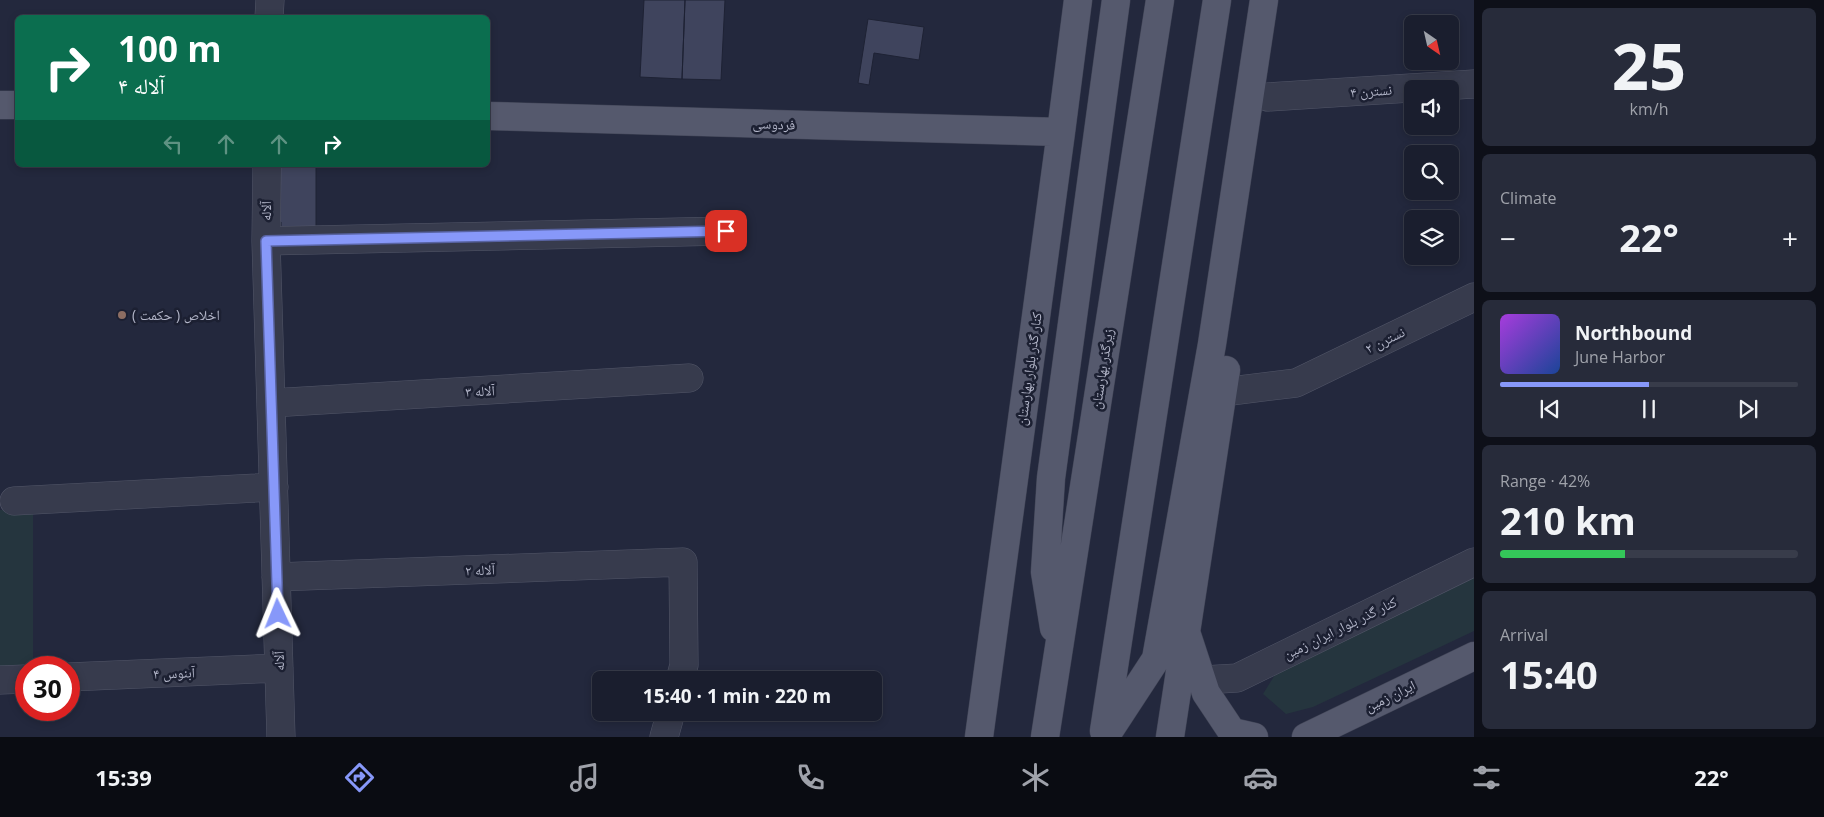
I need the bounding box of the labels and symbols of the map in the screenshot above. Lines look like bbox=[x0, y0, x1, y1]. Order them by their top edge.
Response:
north arrow bbox=[1404, 15, 1459, 70]
street label: نسترن ۴ bbox=[1349, 80, 1393, 101]
street label: فردوسی bbox=[752, 113, 796, 134]
street label: آلاله bbox=[256, 200, 275, 221]
pin bbox=[705, 210, 747, 252]
place label: اخلاص ( حکمت ) bbox=[132, 305, 220, 324]
marker: اخلاص ( حکمت ) bbox=[116, 309, 128, 321]
street label: کنار گذر بلوار بهارستان bbox=[1011, 311, 1046, 427]
street label: نسترن ۲ bbox=[1362, 322, 1408, 357]
street label: زیرگذر بهارستان bbox=[1086, 327, 1117, 411]
street label: آلاله ۳ bbox=[465, 380, 496, 401]
street label: آلاله ۲ bbox=[465, 559, 496, 580]
position arrow bbox=[251, 587, 303, 639]
street label: کنار گذر بلوار ایران زمین bbox=[1280, 592, 1400, 663]
street label: آلاله bbox=[269, 650, 288, 671]
speed limit sign: 30 bbox=[15, 656, 80, 721]
street label: آبنوس ۴ bbox=[153, 662, 196, 683]
street label: ایران زمین bbox=[1361, 675, 1418, 716]

